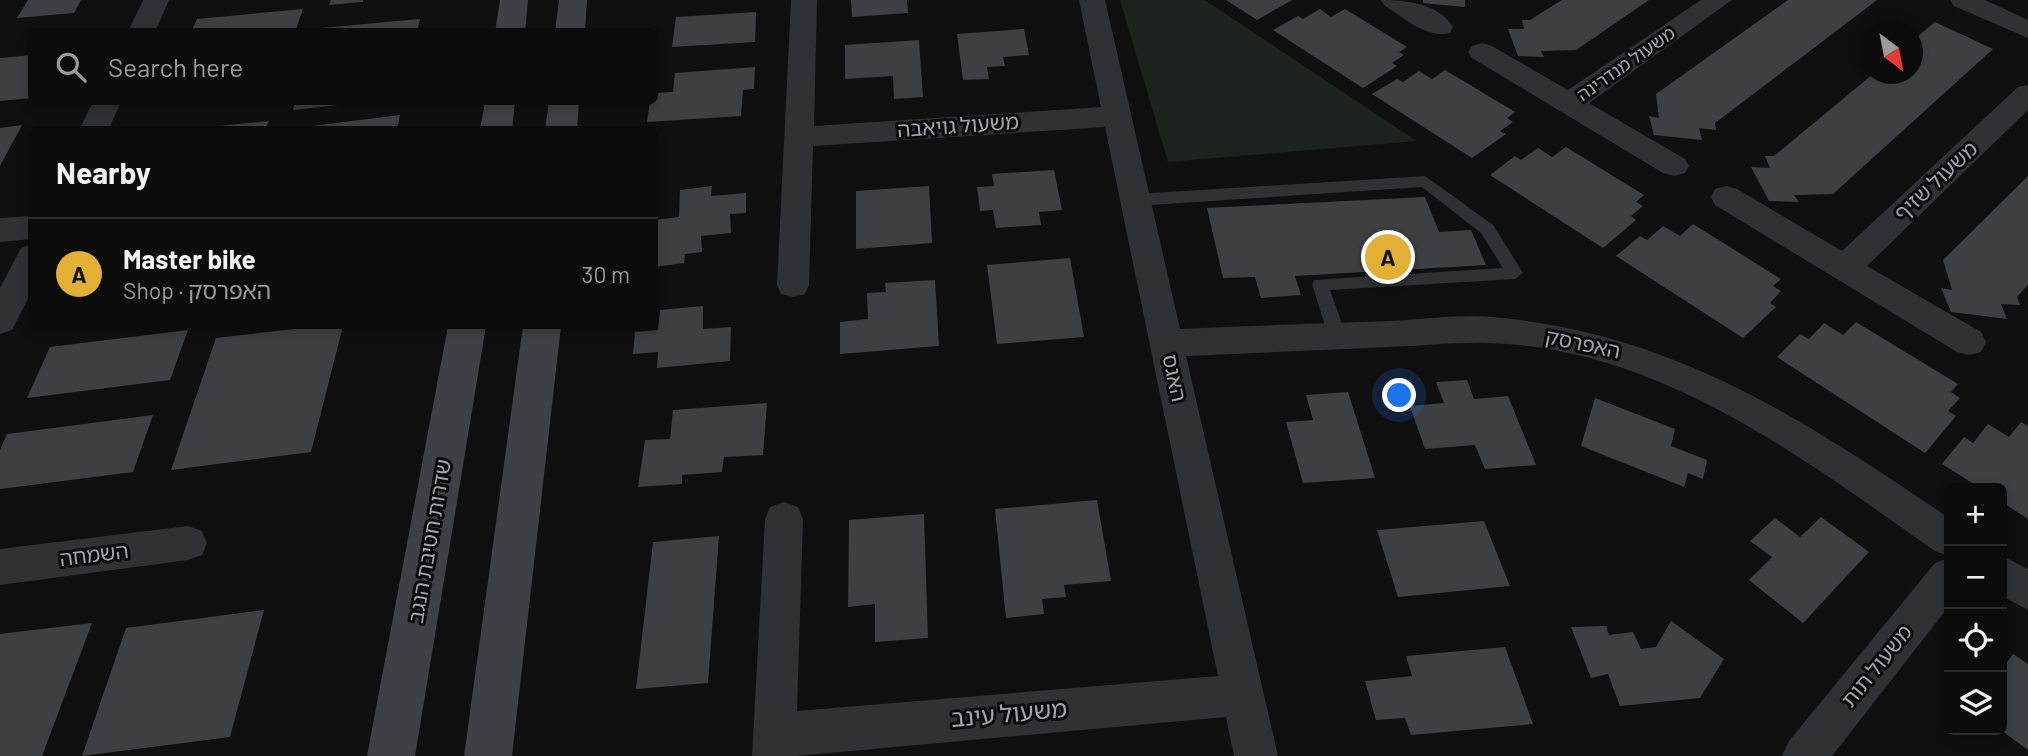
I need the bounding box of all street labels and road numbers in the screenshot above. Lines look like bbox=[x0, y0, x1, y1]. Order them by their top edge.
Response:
street label: משעול מנדרינה bbox=[1572, 21, 1679, 105]
street label: משעול גויאבה bbox=[896, 108, 1020, 141]
street label: משעול שזיף bbox=[1888, 135, 1982, 225]
street label: האפרסק bbox=[1544, 322, 1623, 363]
street label: האגס bbox=[1158, 352, 1193, 404]
street label: שדרות חטיבת הנגב bbox=[402, 457, 455, 624]
street label: השמחה bbox=[58, 537, 130, 570]
street label: משעול תות bbox=[1835, 619, 1917, 711]
street label: משעול עינב bbox=[950, 693, 1068, 732]

